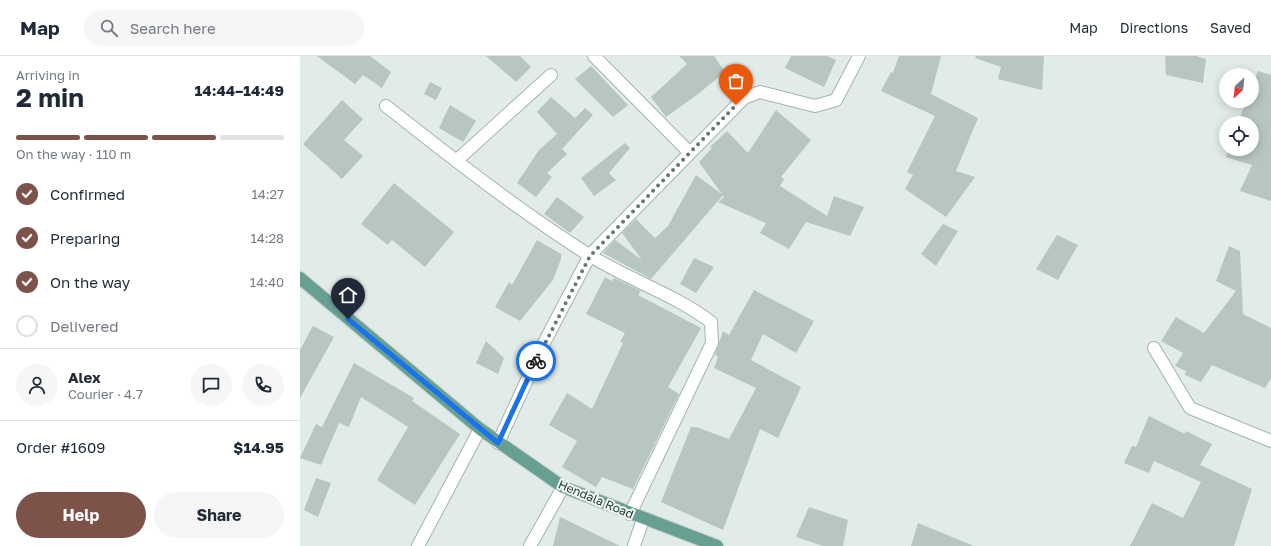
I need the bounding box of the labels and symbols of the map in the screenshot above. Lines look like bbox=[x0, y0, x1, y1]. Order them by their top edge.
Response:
pin bbox=[719, 64, 753, 105]
north arrow bbox=[1219, 68, 1259, 108]
pin bbox=[331, 278, 365, 319]
courier bbox=[516, 341, 556, 381]
street label: Hendala Road bbox=[556, 476, 636, 522]

